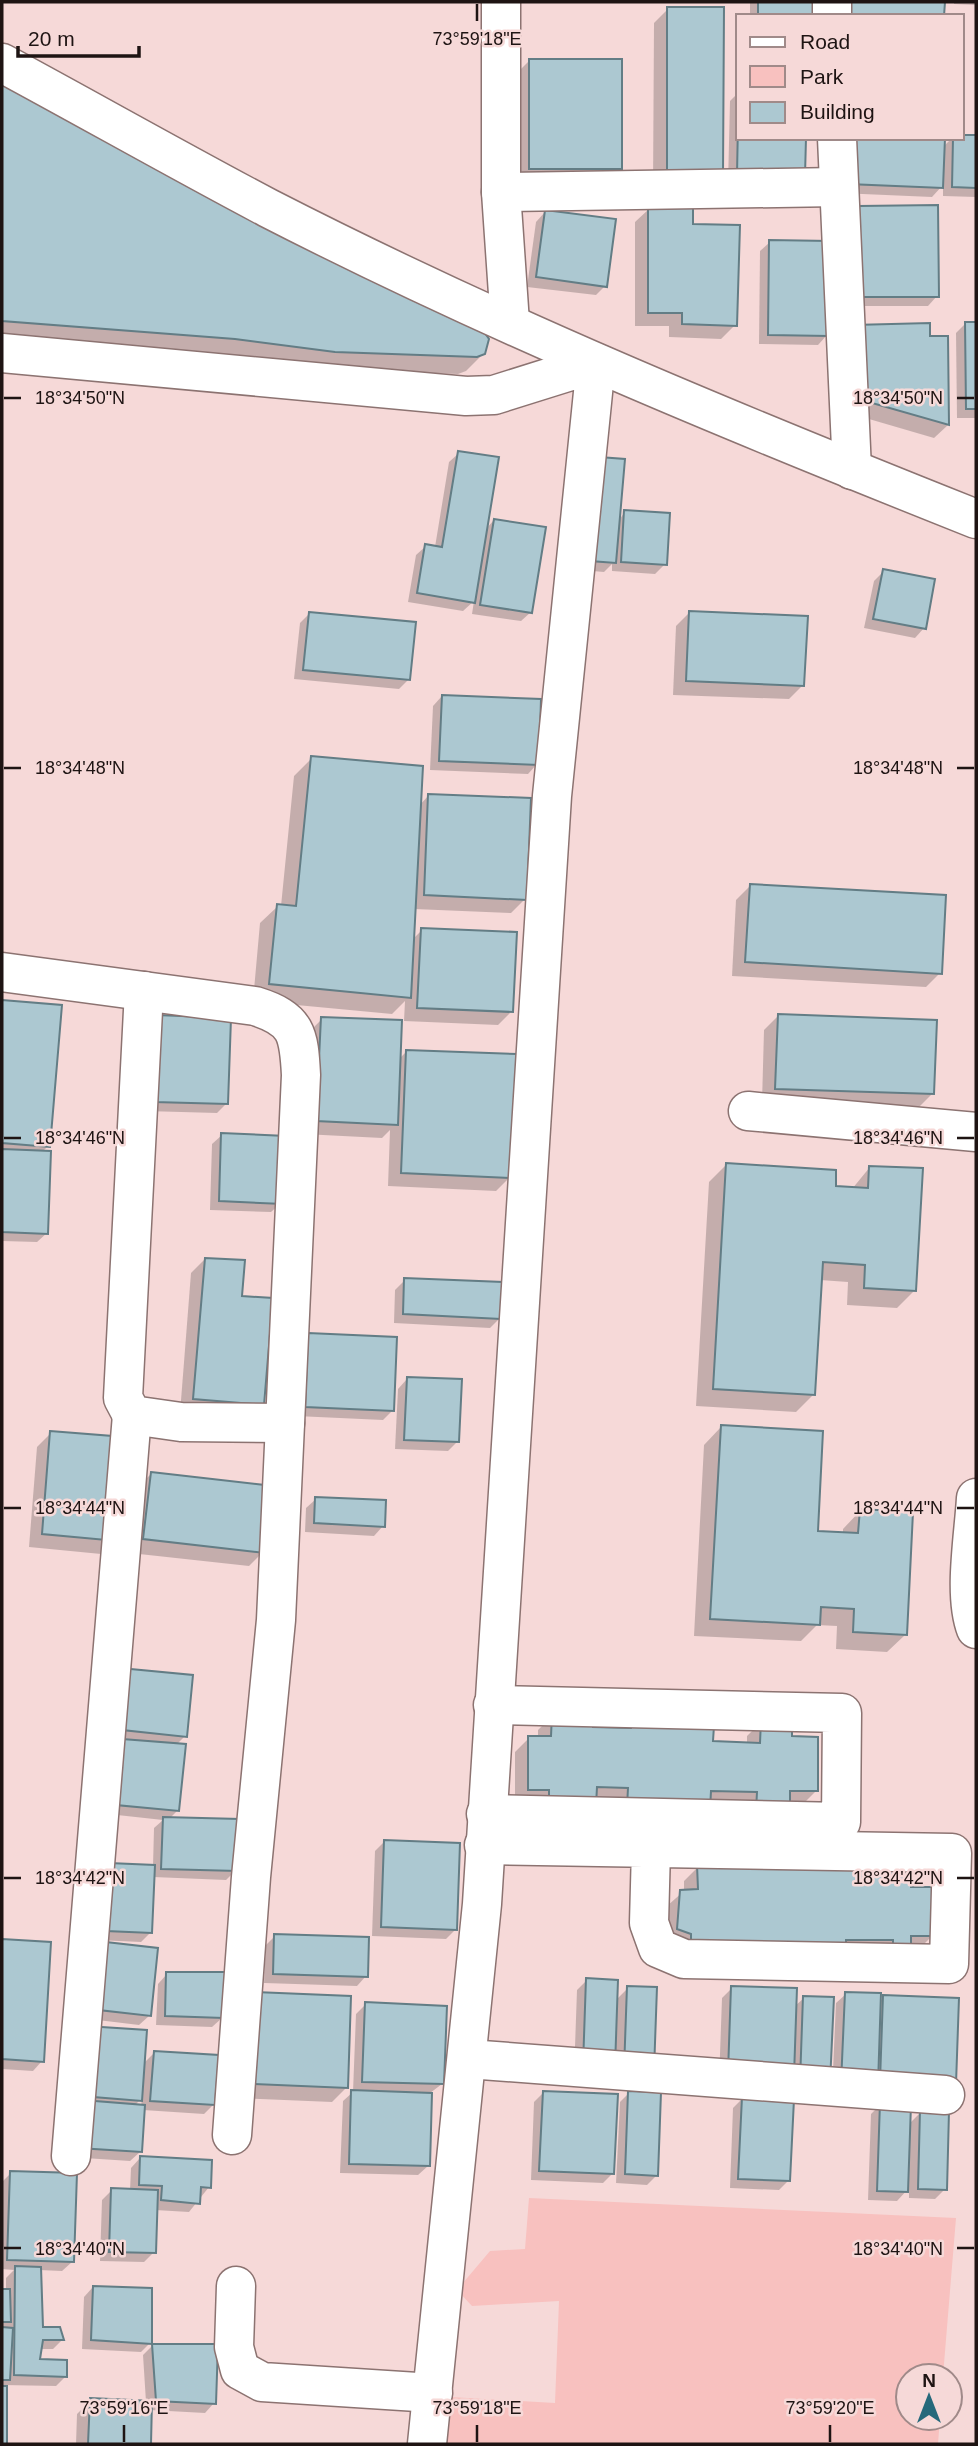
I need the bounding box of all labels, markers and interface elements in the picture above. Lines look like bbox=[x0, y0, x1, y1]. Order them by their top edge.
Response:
scale bar bbox=[18, 14, 138, 58]
legend bbox=[736, 14, 964, 140]
text: 20 m bbox=[28, 27, 75, 50]
text: 73°59'18"E bbox=[432, 29, 522, 49]
text: Road bbox=[800, 30, 850, 53]
text: Park bbox=[800, 65, 844, 88]
text: Building bbox=[800, 100, 875, 123]
text: 18°34'50"N bbox=[35, 388, 125, 408]
text: 18°34'50"N bbox=[853, 388, 943, 408]
text: 18°34'48"N bbox=[35, 758, 125, 778]
text: 18°34'48"N bbox=[853, 758, 943, 778]
text: 18°34'46"N bbox=[35, 1128, 125, 1148]
text: 18°34'46"N bbox=[853, 1128, 943, 1148]
text: 18°34'44"N bbox=[35, 1498, 125, 1518]
text: 18°34'44"N bbox=[853, 1498, 943, 1518]
text: 18°34'42"N bbox=[35, 1868, 125, 1888]
text: 18°34'42"N bbox=[853, 1868, 943, 1888]
text: 18°34'40"N bbox=[35, 2239, 125, 2259]
text: 18°34'40"N bbox=[853, 2239, 943, 2259]
north arrow bbox=[894, 2362, 964, 2432]
text: N bbox=[922, 2370, 936, 2391]
text: 73°59'16"E bbox=[79, 2398, 169, 2418]
text: 73°59'18"E bbox=[432, 2398, 522, 2418]
text: 73°59'20"E bbox=[785, 2398, 875, 2418]

